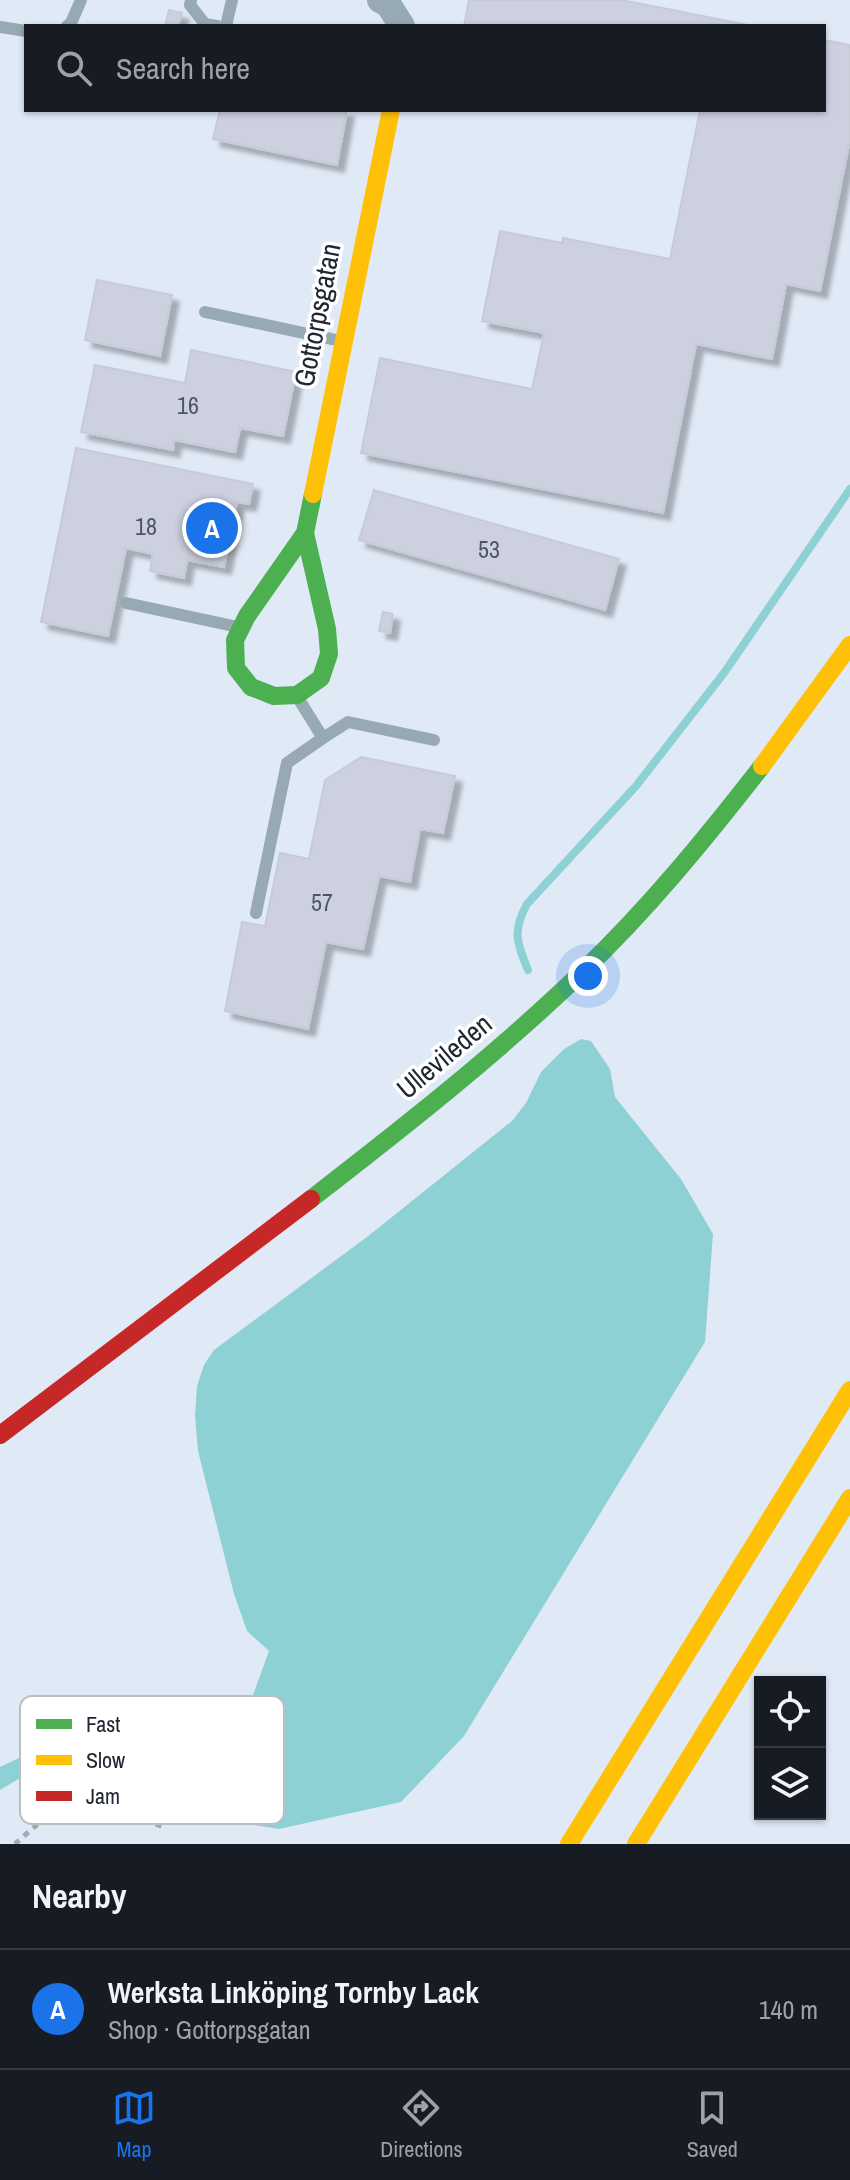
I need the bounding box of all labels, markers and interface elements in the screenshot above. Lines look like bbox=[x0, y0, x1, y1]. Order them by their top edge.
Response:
search box bbox=[24, 24, 826, 112]
icon: search bbox=[52, 46, 96, 90]
text: Search here bbox=[116, 48, 250, 88]
street label: Gottorpsgatan bbox=[284, 240, 350, 390]
house number: 16 bbox=[177, 389, 199, 421]
pin: A bbox=[186, 498, 238, 558]
house number: 18 bbox=[135, 510, 157, 542]
house number: 53 bbox=[478, 533, 500, 565]
house number: 57 bbox=[311, 886, 333, 918]
your location bbox=[568, 956, 608, 996]
street label: Ullevileden bbox=[388, 1005, 500, 1107]
map controls bbox=[754, 1676, 826, 1820]
button: locate bbox=[754, 1676, 826, 1748]
legend bbox=[20, 1696, 284, 1824]
text: Fast bbox=[86, 1709, 120, 1739]
text: Slow bbox=[86, 1745, 125, 1775]
button: layers bbox=[754, 1748, 826, 1820]
text: Jam bbox=[86, 1781, 120, 1811]
text: Nearby bbox=[32, 1873, 127, 1919]
text: Werksta Linköping Tornby Lack bbox=[108, 1972, 479, 2012]
text: A bbox=[50, 1992, 66, 2027]
text: 140 m bbox=[759, 1992, 818, 2027]
text: Shop · Gottorpsgatan bbox=[108, 2012, 311, 2047]
tab: Map bbox=[112, 2086, 156, 2164]
tab: Directions bbox=[380, 2086, 463, 2164]
tab: Saved bbox=[687, 2086, 738, 2164]

